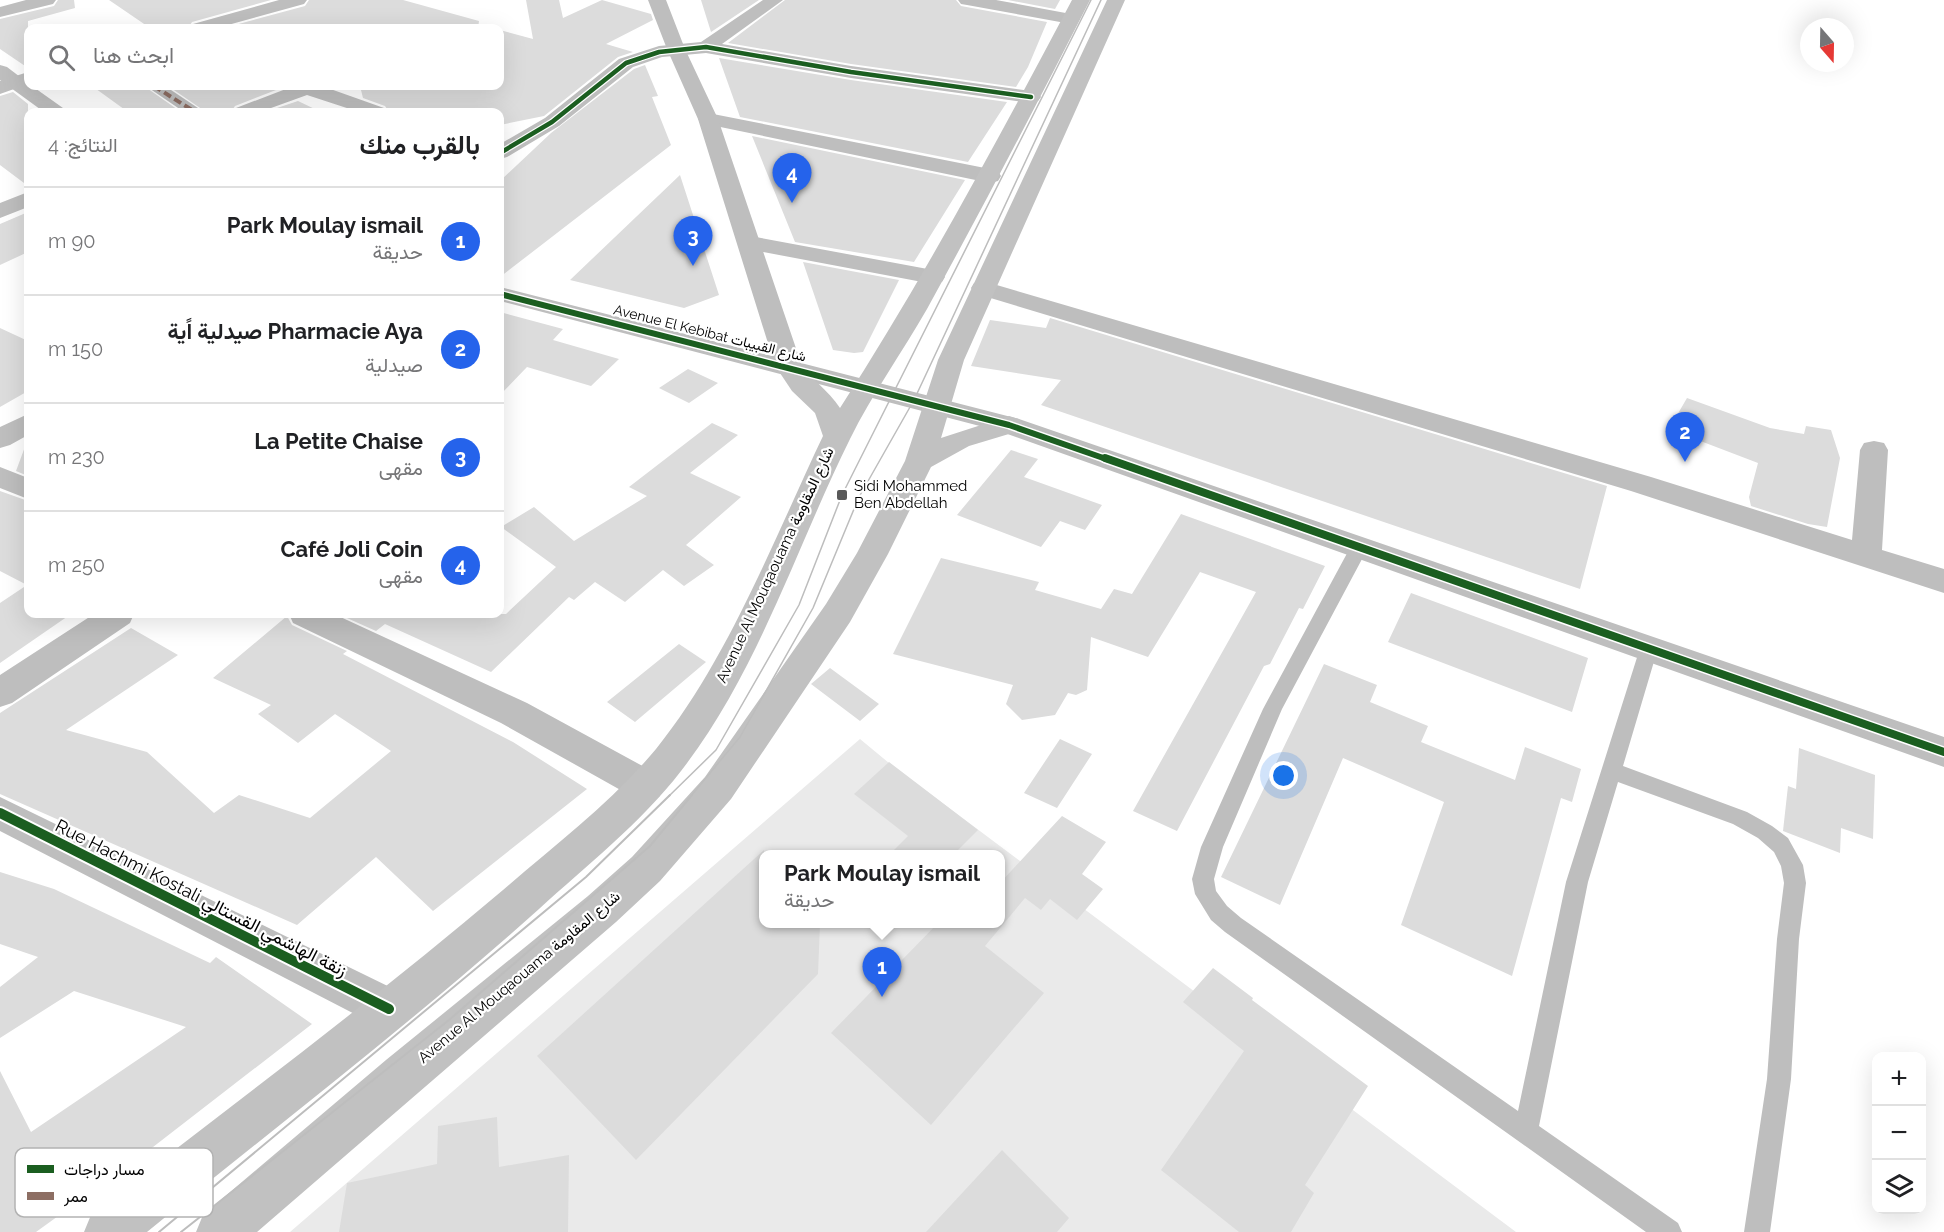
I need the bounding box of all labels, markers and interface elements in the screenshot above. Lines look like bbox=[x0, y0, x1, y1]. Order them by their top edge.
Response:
north arrow bbox=[1800, 18, 1854, 72]
search box bbox=[24, 24, 504, 90]
icon: search bbox=[45, 41, 78, 74]
text: ابحث هنا bbox=[93, 42, 174, 68]
text: بالقرب منك bbox=[360, 130, 480, 160]
text: النتائج: 4 bbox=[48, 133, 118, 157]
pin: 4 bbox=[772, 154, 812, 203]
text: Park Moulay ismail bbox=[227, 212, 423, 238]
pin: 3 bbox=[674, 216, 712, 266]
text: 90 m bbox=[48, 229, 95, 253]
text: 1 bbox=[456, 229, 465, 253]
text: حديقة bbox=[372, 240, 423, 264]
street label: Avenue El Kebibat شارع القبيبات bbox=[611, 301, 808, 368]
text: Pharmacie Aya صيدلية اًية bbox=[168, 318, 423, 344]
text: 150 m bbox=[48, 337, 103, 361]
text: 2 bbox=[455, 337, 466, 361]
text: صيدلية bbox=[365, 353, 423, 377]
pin: 2 bbox=[1666, 412, 1704, 462]
text: La Petite Chaise bbox=[254, 428, 423, 454]
street label: Avenue Al Mouqaouama شارع المقاومة bbox=[712, 444, 840, 687]
text: 230 m bbox=[48, 445, 105, 469]
text: 3 bbox=[455, 445, 466, 469]
text: مقهى bbox=[379, 456, 423, 480]
place label: Sidi Mohammed Ben Abdellah bbox=[854, 477, 967, 512]
marker: Sidi Mohammed Ben Abdellah bbox=[835, 488, 849, 502]
text: Café Joli Coin bbox=[280, 536, 423, 562]
text: 250 m bbox=[48, 553, 105, 577]
text: 4 bbox=[455, 553, 466, 577]
text: مقهى bbox=[379, 564, 423, 588]
your location bbox=[1269, 761, 1298, 790]
street label: Rue Hachmi Kostali زنقة الهاشمي القستالي bbox=[50, 815, 351, 985]
popup bbox=[759, 850, 1005, 928]
text: Park Moulay ismail bbox=[784, 860, 980, 886]
street label: Avenue Al Mouqaouama شارع المقاومة bbox=[414, 887, 625, 1068]
text: حديقة bbox=[784, 888, 835, 912]
pin: 1 bbox=[862, 948, 902, 997]
map controls bbox=[1872, 1052, 1926, 1214]
button: + bbox=[1872, 1052, 1926, 1106]
button: − bbox=[1872, 1106, 1926, 1160]
legend bbox=[15, 1148, 213, 1217]
text: مسار دراجات bbox=[64, 1160, 144, 1180]
button: layers bbox=[1872, 1160, 1926, 1214]
text: ممر bbox=[63, 1187, 88, 1207]

